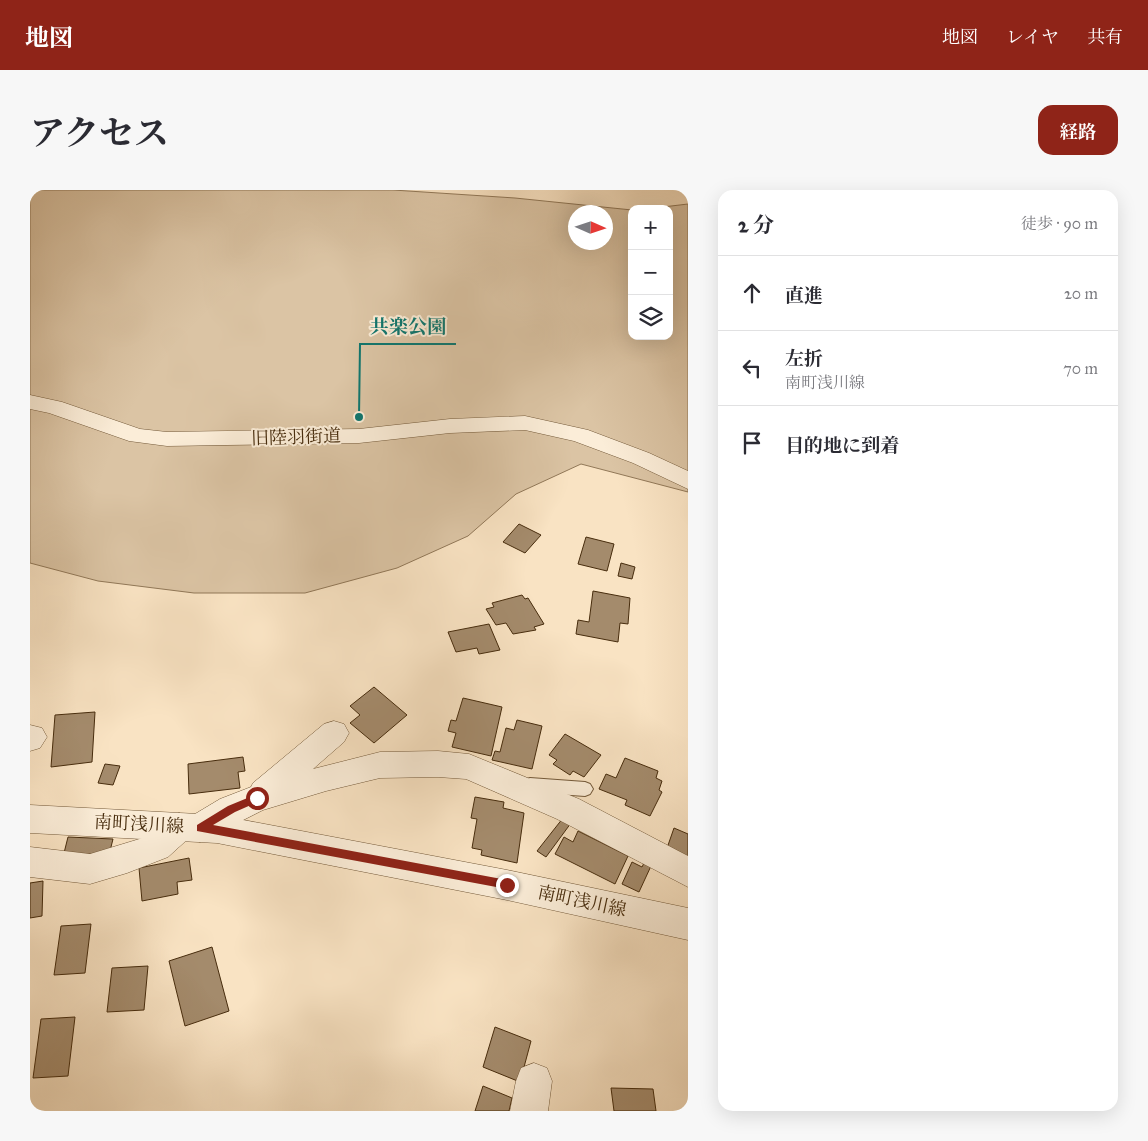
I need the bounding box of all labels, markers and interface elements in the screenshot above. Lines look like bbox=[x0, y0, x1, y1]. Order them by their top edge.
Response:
text: 地図 bbox=[25, 23, 73, 53]
text: 地図 bbox=[942, 26, 978, 48]
text: レイヤ bbox=[1006, 26, 1059, 48]
text: 共有 bbox=[1087, 26, 1123, 48]
button: 経路 bbox=[1038, 105, 1118, 155]
text: アクセス bbox=[30, 112, 169, 155]
north arrow bbox=[568, 205, 613, 250]
map controls bbox=[628, 205, 673, 340]
button: + bbox=[628, 205, 673, 250]
text: 2 分 bbox=[738, 212, 774, 238]
text: 徒歩 · 90 m bbox=[1021, 214, 1098, 233]
button: − bbox=[628, 250, 673, 295]
icon: ahead bbox=[738, 279, 766, 307]
text: 直進 bbox=[785, 284, 823, 307]
text: 20 m bbox=[1064, 284, 1098, 303]
button: layers bbox=[628, 295, 673, 340]
callout: 共楽公園 bbox=[360, 310, 456, 344]
text: 共楽公園 bbox=[370, 315, 446, 338]
text: 左折 bbox=[785, 347, 823, 370]
icon: left bbox=[738, 354, 766, 382]
text: 70 m bbox=[1063, 359, 1098, 378]
text: 南町浅川線 bbox=[785, 373, 865, 392]
street label: 旧陸羽街道 bbox=[251, 424, 341, 450]
icon: arrive bbox=[738, 429, 766, 457]
text: 目的地に到着 bbox=[785, 434, 899, 457]
route start bbox=[246, 787, 269, 810]
street label: 南町浅川線 bbox=[93, 811, 185, 837]
route end bbox=[496, 874, 519, 897]
street label: 南町浅川線 bbox=[536, 881, 628, 921]

